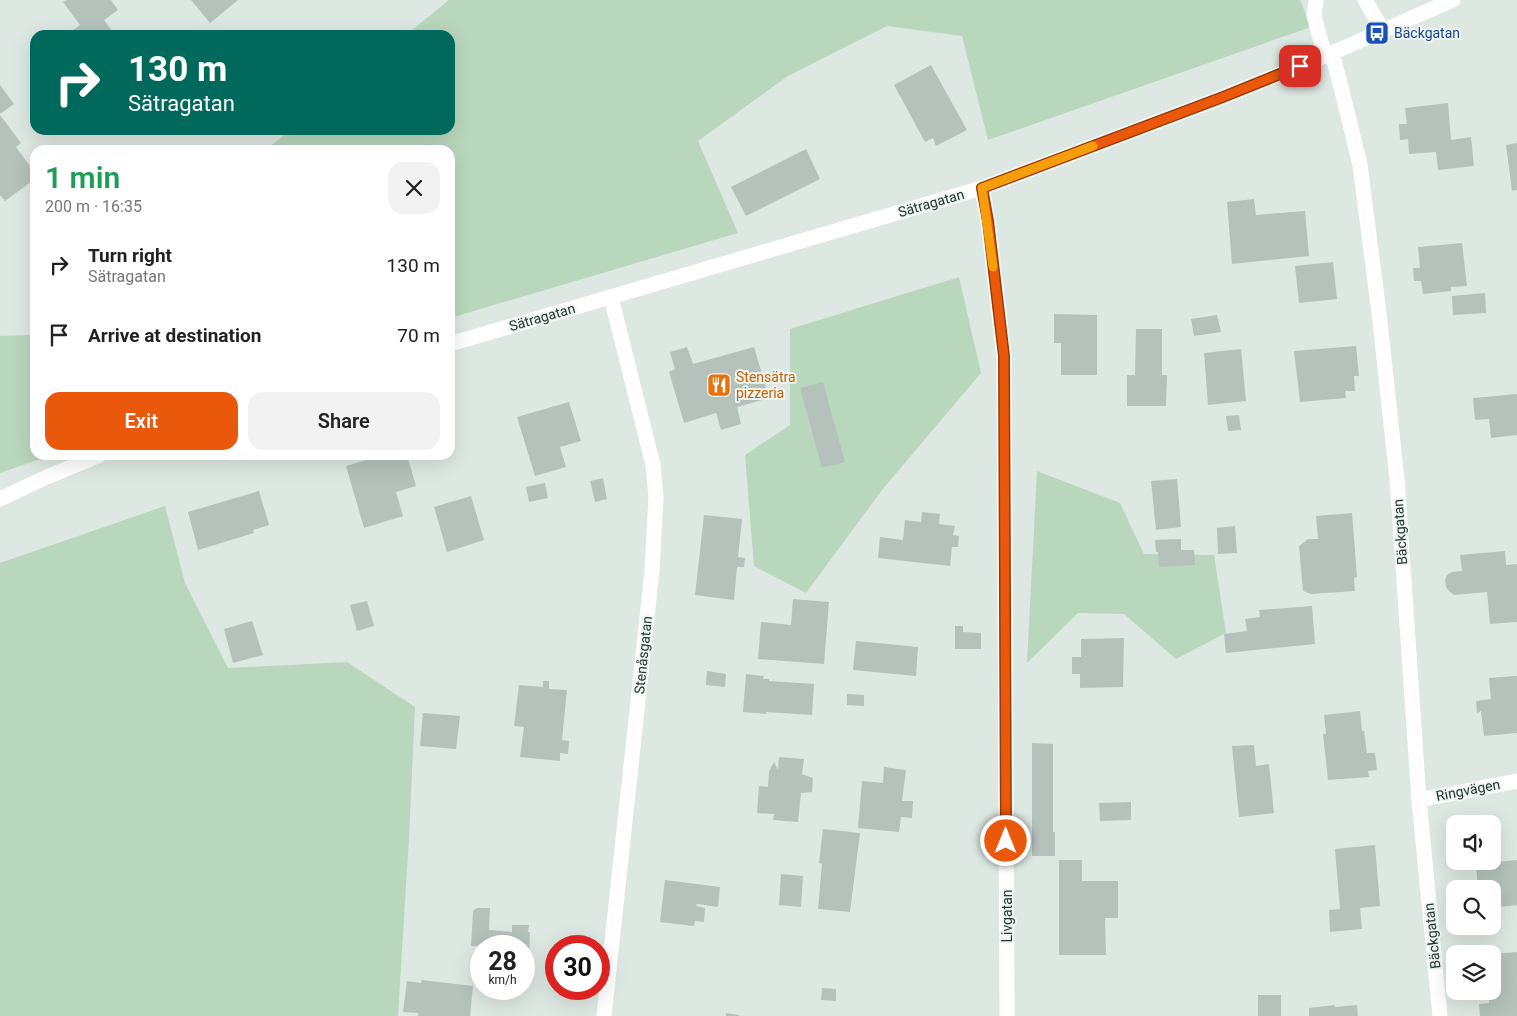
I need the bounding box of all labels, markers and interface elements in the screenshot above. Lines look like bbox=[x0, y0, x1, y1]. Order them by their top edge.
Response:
bus stop icon: Bäckgatan bbox=[1364, 20, 1390, 46]
place label: Bäckgatan bbox=[1394, 25, 1460, 41]
pin bbox=[1279, 45, 1321, 87]
text: 130 m bbox=[128, 49, 227, 90]
icon: right bbox=[45, 50, 110, 115]
icon: arrive bbox=[1286, 52, 1314, 80]
text: Sätragatan bbox=[128, 91, 235, 116]
text: 1 min bbox=[45, 160, 120, 195]
button: close bbox=[388, 162, 440, 214]
street label: Sätragatan bbox=[896, 186, 966, 220]
text: 200 m · 16:35 bbox=[45, 197, 142, 216]
text: Turn right bbox=[88, 244, 172, 267]
icon: right bbox=[45, 251, 73, 279]
text: 130 m bbox=[387, 254, 440, 277]
text: Sätragatan bbox=[88, 267, 166, 286]
street label: Sätragatan bbox=[507, 300, 577, 334]
icon: arrive bbox=[45, 321, 73, 349]
text: Arrive at destination bbox=[88, 324, 261, 347]
text: 70 m bbox=[397, 324, 440, 347]
place label: Stensätra pizzeria bbox=[736, 369, 796, 401]
restaurant icon: Stensätra pizzeria bbox=[706, 372, 732, 398]
button: Exit bbox=[45, 392, 238, 450]
button: Share bbox=[248, 392, 440, 450]
street label: Bäckgatan bbox=[1390, 499, 1410, 565]
street label: Stenåsgatan bbox=[631, 615, 655, 695]
street label: Ringvägen bbox=[1435, 776, 1501, 804]
position arrow bbox=[979, 814, 1031, 866]
map controls bbox=[1446, 815, 1501, 1000]
button: sound bbox=[1446, 815, 1501, 870]
button: search bbox=[1446, 880, 1501, 935]
street label: Livgatan bbox=[999, 889, 1015, 943]
street label: Bäckgatan bbox=[1421, 902, 1443, 970]
speed limit sign: 30 bbox=[545, 935, 610, 1000]
button: layers bbox=[1446, 945, 1501, 1000]
text: 28 bbox=[488, 947, 517, 976]
text: km/h bbox=[488, 973, 517, 987]

